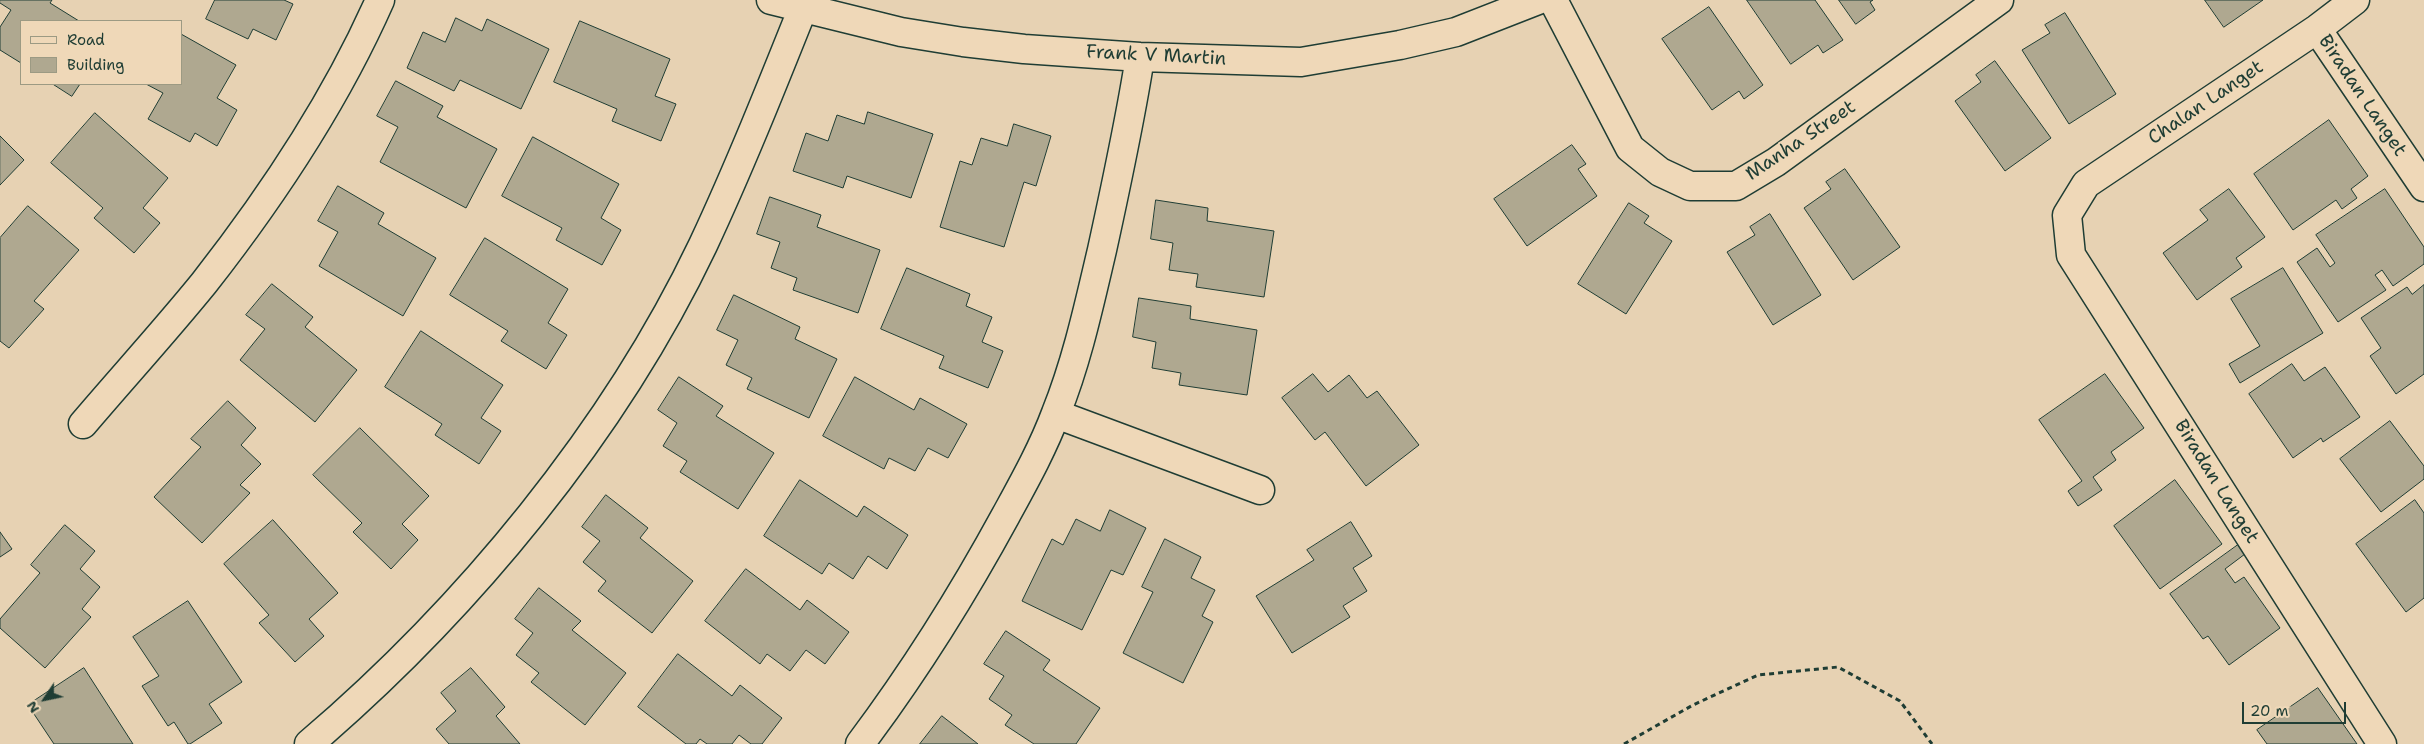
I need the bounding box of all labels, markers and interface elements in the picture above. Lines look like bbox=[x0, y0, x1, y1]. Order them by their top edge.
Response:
legend bbox=[20, 20, 182, 85]
text: Road bbox=[67, 30, 105, 50]
street label: Biradan Langet bbox=[2313, 31, 2411, 161]
street label: Frank V Martin bbox=[1085, 41, 1227, 71]
text: Building bbox=[67, 55, 124, 75]
street label: Chalan Langet bbox=[2144, 56, 2268, 150]
street label: Manha Street bbox=[1742, 96, 1860, 186]
street label: Biradan Langet bbox=[2169, 416, 2263, 548]
north arrow bbox=[20, 674, 70, 724]
scale bar bbox=[2244, 692, 2348, 724]
text: N bbox=[22, 698, 43, 717]
text: 20 m bbox=[2250, 701, 2289, 721]

